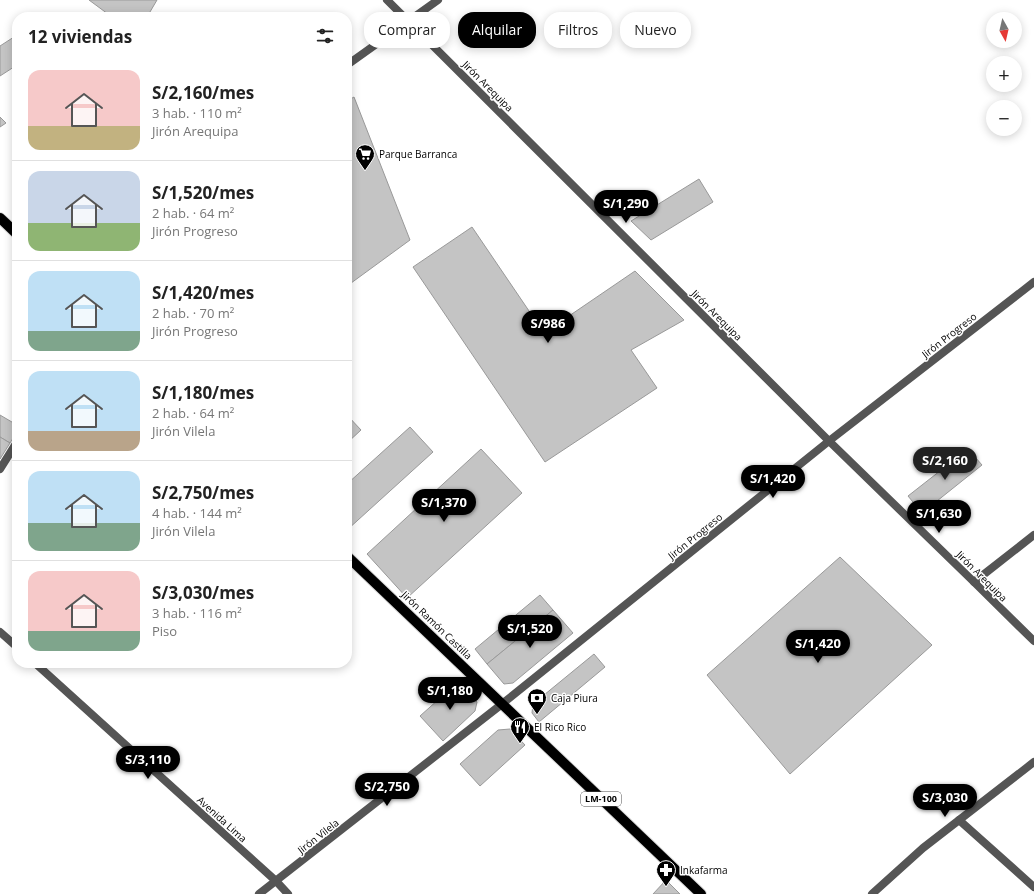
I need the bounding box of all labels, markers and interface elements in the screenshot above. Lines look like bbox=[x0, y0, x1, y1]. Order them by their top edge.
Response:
chip: Comprar bbox=[364, 12, 450, 48]
chip: Alquilar bbox=[458, 12, 536, 48]
chip: Filtros bbox=[544, 12, 612, 48]
chip: Nuevo bbox=[620, 12, 691, 48]
north arrow bbox=[986, 12, 1022, 48]
map controls bbox=[986, 12, 1022, 136]
text: 12 viviendas bbox=[28, 25, 132, 48]
icon: filters bbox=[314, 25, 336, 47]
button: + bbox=[986, 56, 1022, 92]
street label: Jirón Arequipa bbox=[459, 57, 516, 114]
text: S/2,160/mes bbox=[152, 81, 254, 104]
icon: home bbox=[60, 86, 108, 134]
button: − bbox=[986, 100, 1022, 136]
text: 3 hab. · 110 m² bbox=[152, 104, 242, 122]
text: Jirón Arequipa bbox=[152, 122, 238, 140]
supermarket icon: Parque Barranca bbox=[354, 143, 376, 171]
place label: Parque Barranca bbox=[379, 147, 457, 161]
text: S/1,520/mes bbox=[152, 181, 254, 204]
icon: home bbox=[60, 187, 108, 235]
pin: S/1,290 bbox=[589, 190, 663, 224]
text: S/1,290 bbox=[603, 194, 649, 212]
text: 2 hab. · 64 m² bbox=[152, 204, 234, 222]
text: Jirón Progreso bbox=[152, 222, 238, 240]
text: S/1,420/mes bbox=[152, 281, 254, 304]
street label: Jirón Arequipa bbox=[688, 286, 745, 343]
icon: home bbox=[60, 287, 108, 335]
text: 2 hab. · 70 m² bbox=[152, 304, 234, 322]
street label: Jirón Progreso bbox=[918, 309, 979, 361]
pin: S/986 bbox=[520, 310, 576, 344]
text: S/986 bbox=[531, 314, 565, 332]
text: Jirón Progreso bbox=[152, 322, 238, 340]
text: S/1,180/mes bbox=[152, 381, 254, 404]
icon: home bbox=[60, 387, 108, 435]
text: 2 hab. · 64 m² bbox=[152, 404, 234, 422]
text: Jirón Vilela bbox=[152, 422, 215, 440]
pin: S/2,160 bbox=[908, 447, 982, 481]
text: S/2,160 bbox=[922, 451, 968, 469]
pin: S/1,420 bbox=[736, 465, 810, 499]
text: S/1,420 bbox=[750, 469, 796, 487]
text: S/2,750/mes bbox=[152, 481, 254, 504]
icon: home bbox=[60, 487, 108, 535]
pin: S/1,370 bbox=[407, 489, 481, 523]
text: S/1,370 bbox=[421, 493, 467, 511]
pin: S/1,630 bbox=[902, 500, 976, 534]
text: 4 hab. · 144 m² bbox=[152, 504, 242, 522]
text: S/1,630 bbox=[916, 504, 962, 522]
street label: Jirón Progreso bbox=[664, 510, 725, 563]
text: Jirón Vilela bbox=[152, 522, 215, 540]
street label: Jirón Arequipa bbox=[953, 547, 1010, 604]
text: S/3,030/mes bbox=[152, 581, 254, 604]
icon: home bbox=[60, 587, 108, 635]
street label: Jirón Ramón Castilla bbox=[398, 587, 475, 662]
text: 3 hab. · 116 m² bbox=[152, 604, 242, 622]
pin: S/1,520 bbox=[493, 615, 567, 649]
text: S/1,520 bbox=[507, 619, 553, 637]
text: Piso bbox=[152, 622, 177, 640]
pin: S/1,420 bbox=[781, 630, 855, 664]
text: S/1,420 bbox=[795, 634, 841, 652]
pin: S/1,180 bbox=[413, 677, 487, 711]
text: S/1,180 bbox=[427, 681, 473, 699]
bank icon: Caja Piura bbox=[526, 687, 548, 715]
place label: Caja Piura bbox=[551, 691, 598, 705]
restaurant icon: El Rico Rico bbox=[509, 716, 531, 744]
place label: El Rico Rico bbox=[534, 720, 586, 734]
pin: S/3,110 bbox=[111, 746, 185, 780]
text: S/3,110 bbox=[125, 750, 171, 768]
pin: S/2,750 bbox=[350, 773, 424, 807]
text: S/2,750 bbox=[364, 777, 410, 795]
pin: S/3,030 bbox=[908, 784, 982, 818]
text: S/3,030 bbox=[922, 788, 968, 806]
road number: LM-100 bbox=[581, 792, 621, 806]
street label: Avenida Lima bbox=[194, 793, 250, 845]
street label: Jirón Vilela bbox=[294, 815, 342, 857]
pharmacy icon: Inkafarma bbox=[655, 859, 677, 887]
place label: Inkafarma bbox=[680, 863, 728, 877]

